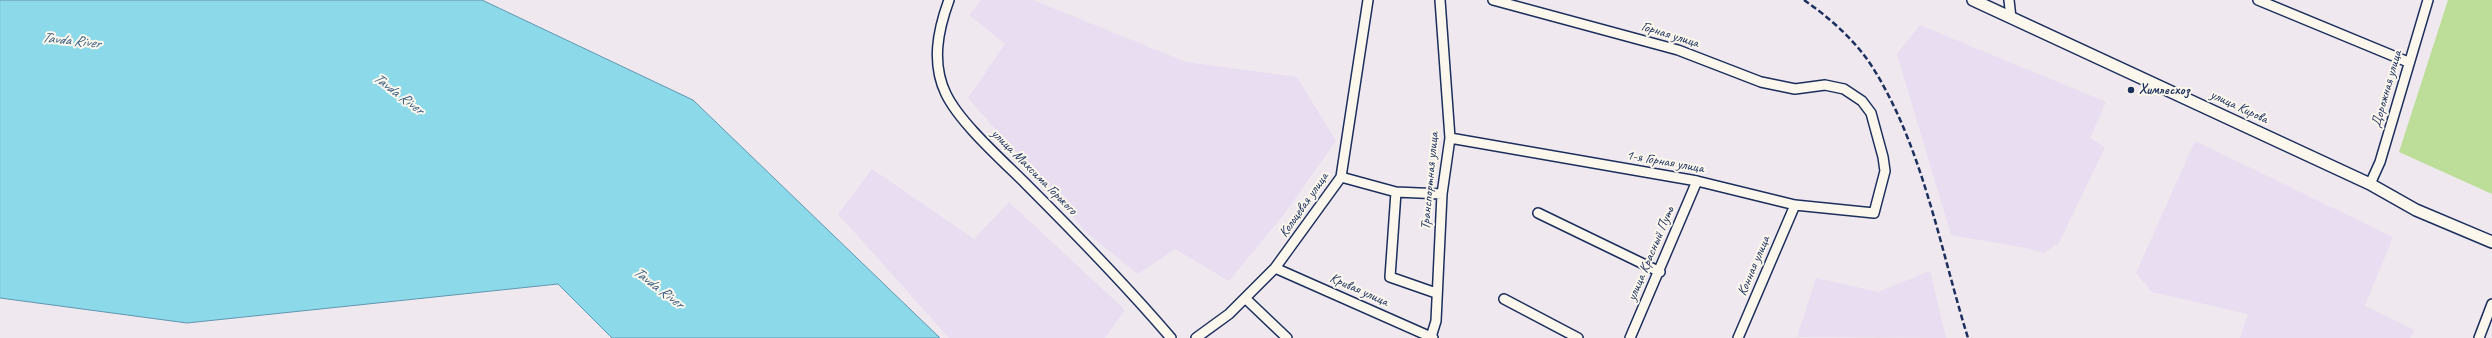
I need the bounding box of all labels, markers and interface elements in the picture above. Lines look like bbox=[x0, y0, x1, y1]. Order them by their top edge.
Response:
street label: Горная улица bbox=[1639, 18, 1701, 52]
water label: Tavda River bbox=[41, 29, 101, 53]
street label: Дорожная улица bbox=[2368, 49, 2406, 129]
water label: Tavda River bbox=[369, 69, 427, 119]
place label: Химлесхоз bbox=[2139, 82, 2190, 98]
marker: Химлесхоз bbox=[2126, 85, 2136, 95]
street label: улица Кирова bbox=[2208, 86, 2270, 128]
street label: улица Максима Горького bbox=[987, 125, 1081, 219]
street label: Транспортная улица bbox=[1417, 131, 1443, 231]
street label: 1-я Горная улица bbox=[1625, 147, 1705, 177]
street label: Кольцевая улица bbox=[1276, 169, 1332, 241]
street label: улица Красный Путь bbox=[1624, 205, 1678, 303]
street label: Конная улица bbox=[1734, 234, 1774, 298]
water label: Tavda River bbox=[629, 263, 687, 313]
street label: Кривая улица bbox=[1327, 270, 1391, 310]

